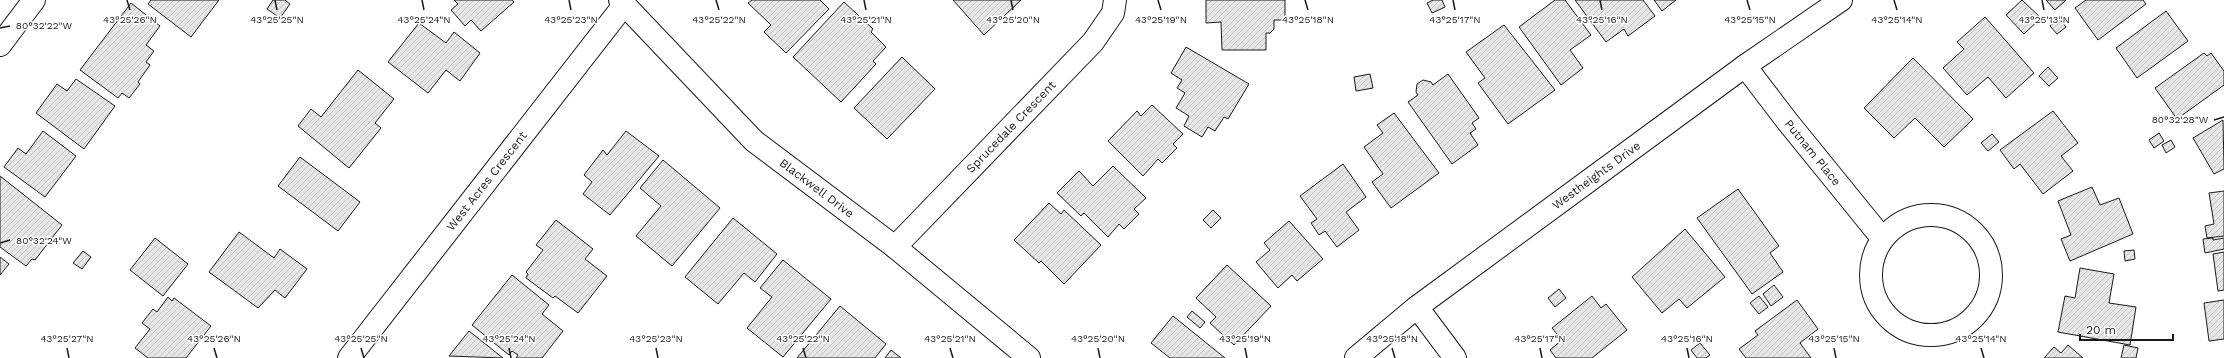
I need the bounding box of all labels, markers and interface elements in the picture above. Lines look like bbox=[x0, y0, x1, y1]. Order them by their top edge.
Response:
text: 43°25'26"N bbox=[103, 14, 157, 25]
text: 43°25'25"N bbox=[250, 14, 304, 25]
text: 43°25'24"N bbox=[397, 14, 451, 25]
text: 43°25'23"N bbox=[544, 14, 598, 25]
text: 43°25'22"N bbox=[692, 14, 746, 25]
text: 43°25'21"N bbox=[840, 14, 892, 25]
text: 43°25'20"N bbox=[986, 14, 1040, 25]
text: 43°25'19"N bbox=[1135, 14, 1187, 25]
text: 43°25'18"N bbox=[1282, 14, 1334, 25]
text: 43°25'17"N bbox=[1429, 14, 1481, 25]
text: 43°25'16"N bbox=[1576, 14, 1628, 25]
text: 43°25'15"N bbox=[1724, 14, 1776, 25]
text: 43°25'14"N bbox=[1871, 14, 1923, 25]
text: 43°25'13"N bbox=[2018, 14, 2070, 25]
text: 80°32'22"W bbox=[16, 20, 73, 31]
street label: Sprucedale Crescent bbox=[963, 78, 1059, 176]
text: 80°32'28"W bbox=[2152, 114, 2209, 125]
street label: Putnam Place bbox=[1782, 117, 1844, 189]
street label: West Acres Crescent bbox=[444, 129, 530, 234]
street label: Westheights Drive bbox=[1549, 138, 1643, 212]
street label: Blackwell Drive bbox=[777, 156, 857, 221]
text: 80°32'24"W bbox=[16, 235, 72, 246]
scale bar bbox=[2080, 316, 2173, 342]
text: 20 m bbox=[2086, 323, 2116, 337]
text: 43°25'27"N bbox=[40, 333, 94, 344]
text: 43°25'26"N bbox=[187, 333, 241, 344]
text: 43°25'25"N bbox=[334, 333, 388, 344]
text: 43°25'24"N bbox=[482, 333, 536, 344]
text: 43°25'23"N bbox=[629, 333, 683, 344]
text: 43°25'22"N bbox=[776, 333, 830, 344]
text: 43°25'21"N bbox=[924, 333, 976, 344]
text: 43°25'20"N bbox=[1071, 333, 1125, 344]
text: 43°25'19"N bbox=[1219, 333, 1271, 344]
text: 43°25'18"N bbox=[1366, 333, 1418, 344]
text: 43°25'17"N bbox=[1514, 333, 1566, 344]
text: 43°25'16"N bbox=[1661, 333, 1713, 344]
text: 43°25'15"N bbox=[1808, 333, 1860, 344]
text: 43°25'14"N bbox=[1955, 333, 2007, 344]

